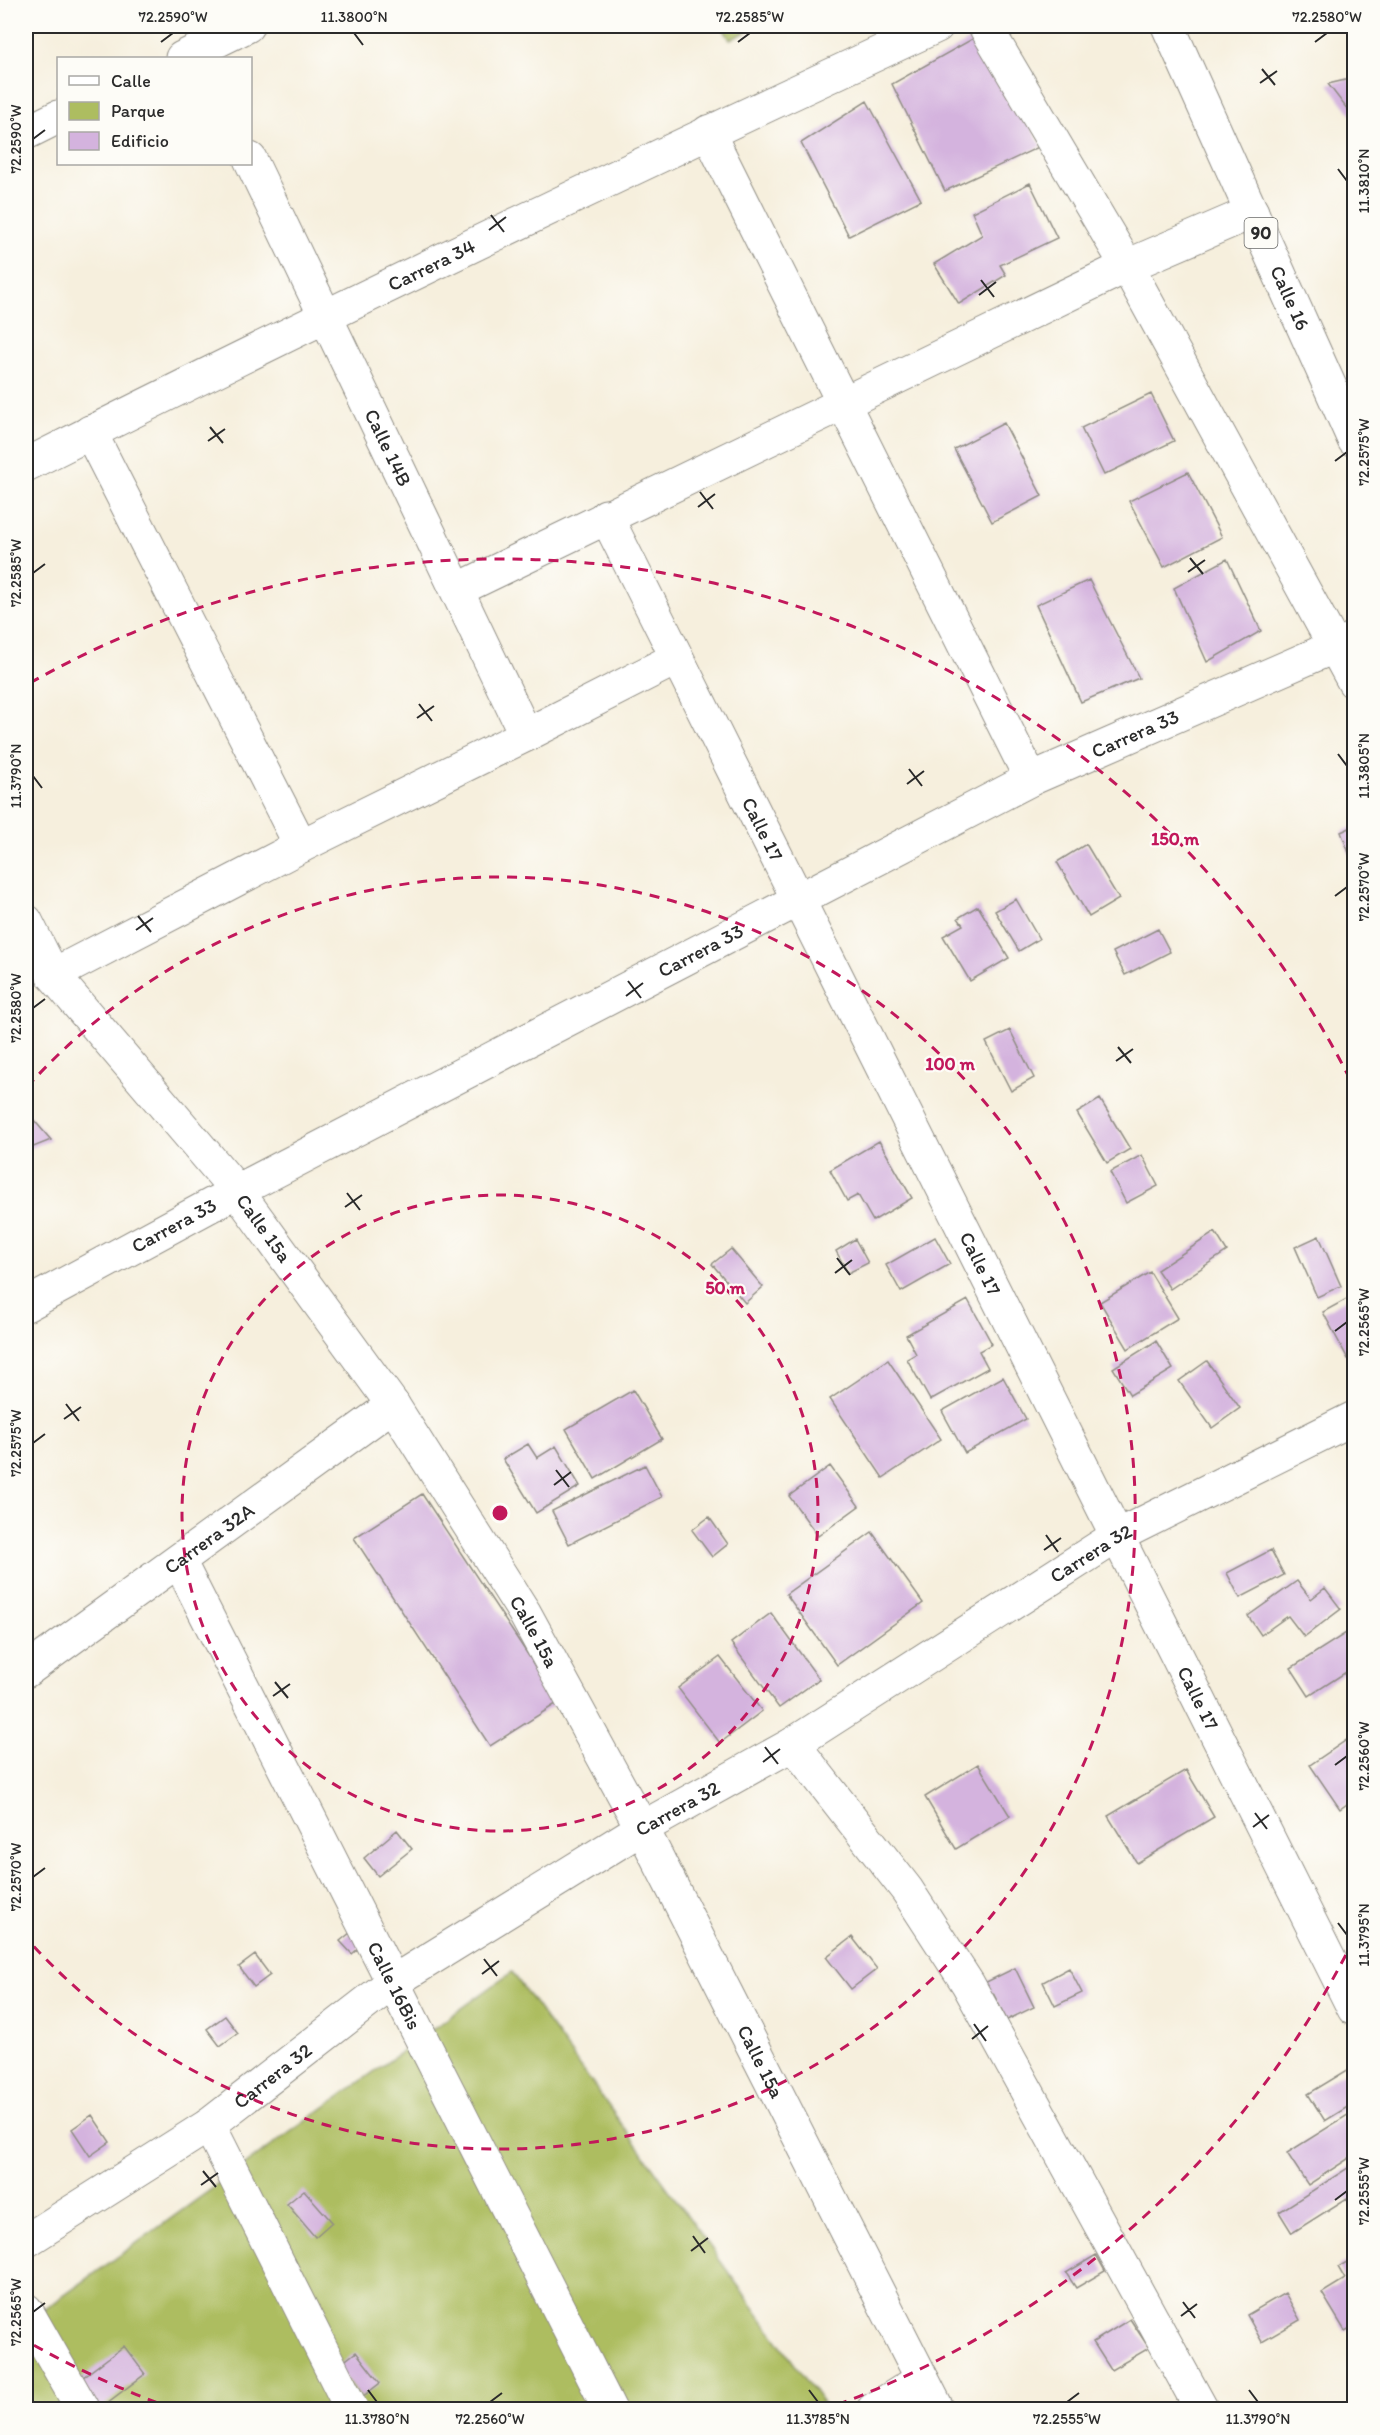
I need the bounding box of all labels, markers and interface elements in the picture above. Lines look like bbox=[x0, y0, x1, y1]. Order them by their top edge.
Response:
text: 72.2590°W bbox=[138, 8, 208, 26]
text: 11.3800°N bbox=[320, 8, 388, 26]
text: 72.2585°W bbox=[716, 8, 784, 26]
text: 72.2580°W bbox=[1292, 8, 1362, 26]
legend bbox=[57, 57, 252, 165]
text: Calle bbox=[111, 70, 151, 92]
text: Parque bbox=[111, 100, 165, 122]
text: 72.2590°W bbox=[7, 104, 25, 174]
text: Edificio bbox=[111, 130, 169, 152]
text: 11.3810°N bbox=[1355, 149, 1373, 213]
road number: 90 bbox=[1244, 218, 1278, 248]
street label: Carrera 34 bbox=[384, 234, 479, 296]
street label: Calle 16 bbox=[1265, 262, 1315, 334]
street label: Calle 14B bbox=[360, 405, 417, 490]
text: 72.2575°W bbox=[1355, 418, 1373, 486]
text: 72.2585°W bbox=[7, 539, 25, 607]
street label: Carrera 33 bbox=[1088, 704, 1183, 763]
text: 11.3805°N bbox=[1355, 733, 1373, 799]
text: 11.3790°N bbox=[7, 744, 25, 808]
street label: Calle 17 bbox=[737, 793, 789, 865]
text: 150 m bbox=[1151, 828, 1200, 850]
text: 72.2570°W bbox=[1355, 852, 1373, 921]
street label: Carrera 33 bbox=[654, 918, 747, 983]
text: 72.2580°W bbox=[7, 973, 25, 1043]
text: 100 m bbox=[925, 1053, 976, 1075]
street label: Calle 15a bbox=[231, 1189, 297, 1267]
street label: Carrera 33 bbox=[127, 1192, 220, 1258]
street label: Calle 17 bbox=[955, 1228, 1006, 1299]
text: 50 m bbox=[705, 1277, 746, 1299]
text: 72.2565°W bbox=[1355, 1288, 1373, 1356]
text: 72.2575°W bbox=[7, 1409, 25, 1477]
street label: Carrera 32A bbox=[159, 1498, 259, 1579]
centre of rings bbox=[490, 1503, 510, 1523]
street label: Carrera 32 bbox=[1045, 1518, 1136, 1588]
street label: Calle 15a bbox=[505, 1591, 564, 1672]
street label: Calle 17 bbox=[1172, 1662, 1224, 1734]
text: 72.2560°W bbox=[1355, 1721, 1373, 1791]
street label: Carrera 32 bbox=[631, 1775, 724, 1841]
text: 72.2570°W bbox=[7, 1842, 25, 1911]
text: 11.3795°N bbox=[1355, 1903, 1373, 1967]
street label: Calle 16Bis bbox=[362, 1937, 427, 2034]
street label: Calle 15a bbox=[732, 2021, 790, 2103]
street label: Carrera 32 bbox=[229, 2038, 317, 2114]
text: 72.2555°W bbox=[1355, 2157, 1373, 2225]
text: 72.2565°W bbox=[7, 2278, 25, 2346]
text: 11.3780°N bbox=[344, 2410, 410, 2428]
text: 72.2560°W bbox=[455, 2410, 525, 2428]
text: 11.3785°N bbox=[786, 2410, 850, 2428]
text: 72.2555°W bbox=[1033, 2410, 1101, 2428]
text: 11.3790°N bbox=[1226, 2410, 1290, 2428]

